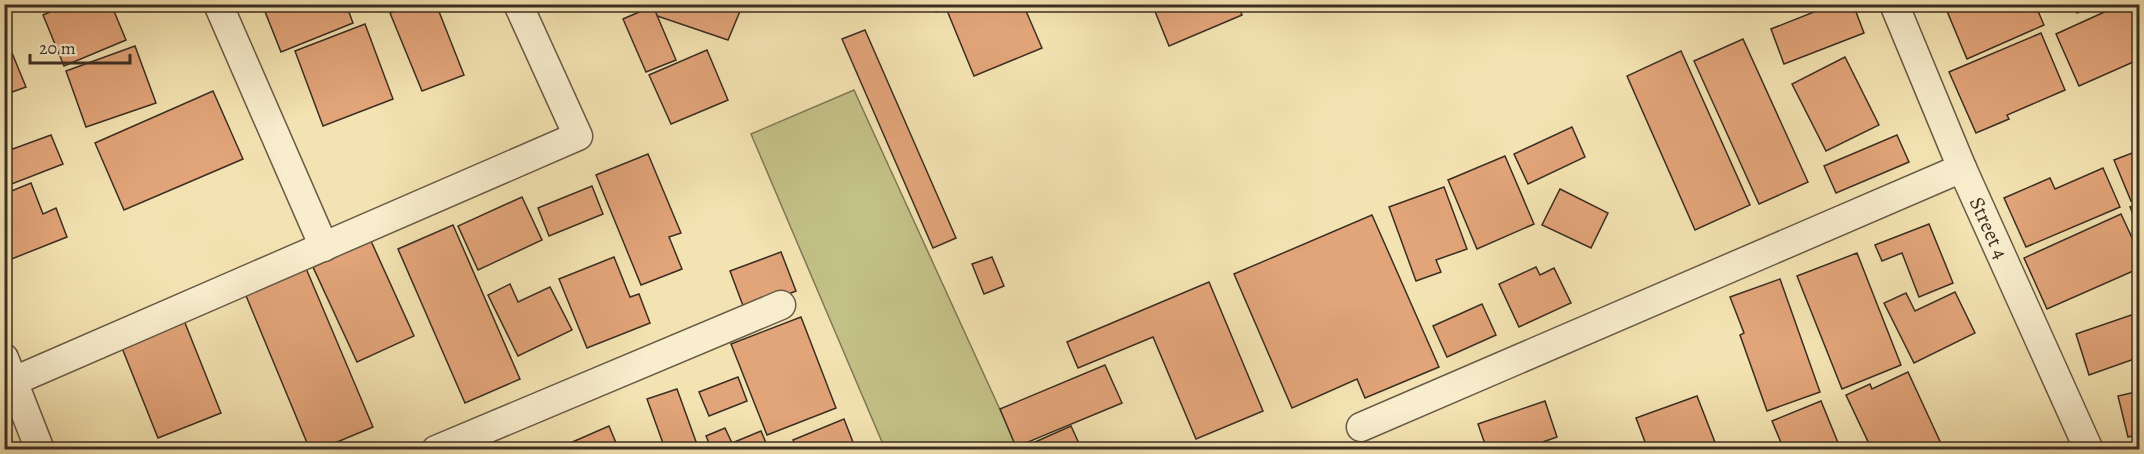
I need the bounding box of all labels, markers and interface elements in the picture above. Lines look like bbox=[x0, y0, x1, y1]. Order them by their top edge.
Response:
scale bar bbox=[30, 27, 130, 65]
text: 20 m bbox=[39, 36, 76, 60]
street label: Street 4 bbox=[1963, 192, 2015, 264]

